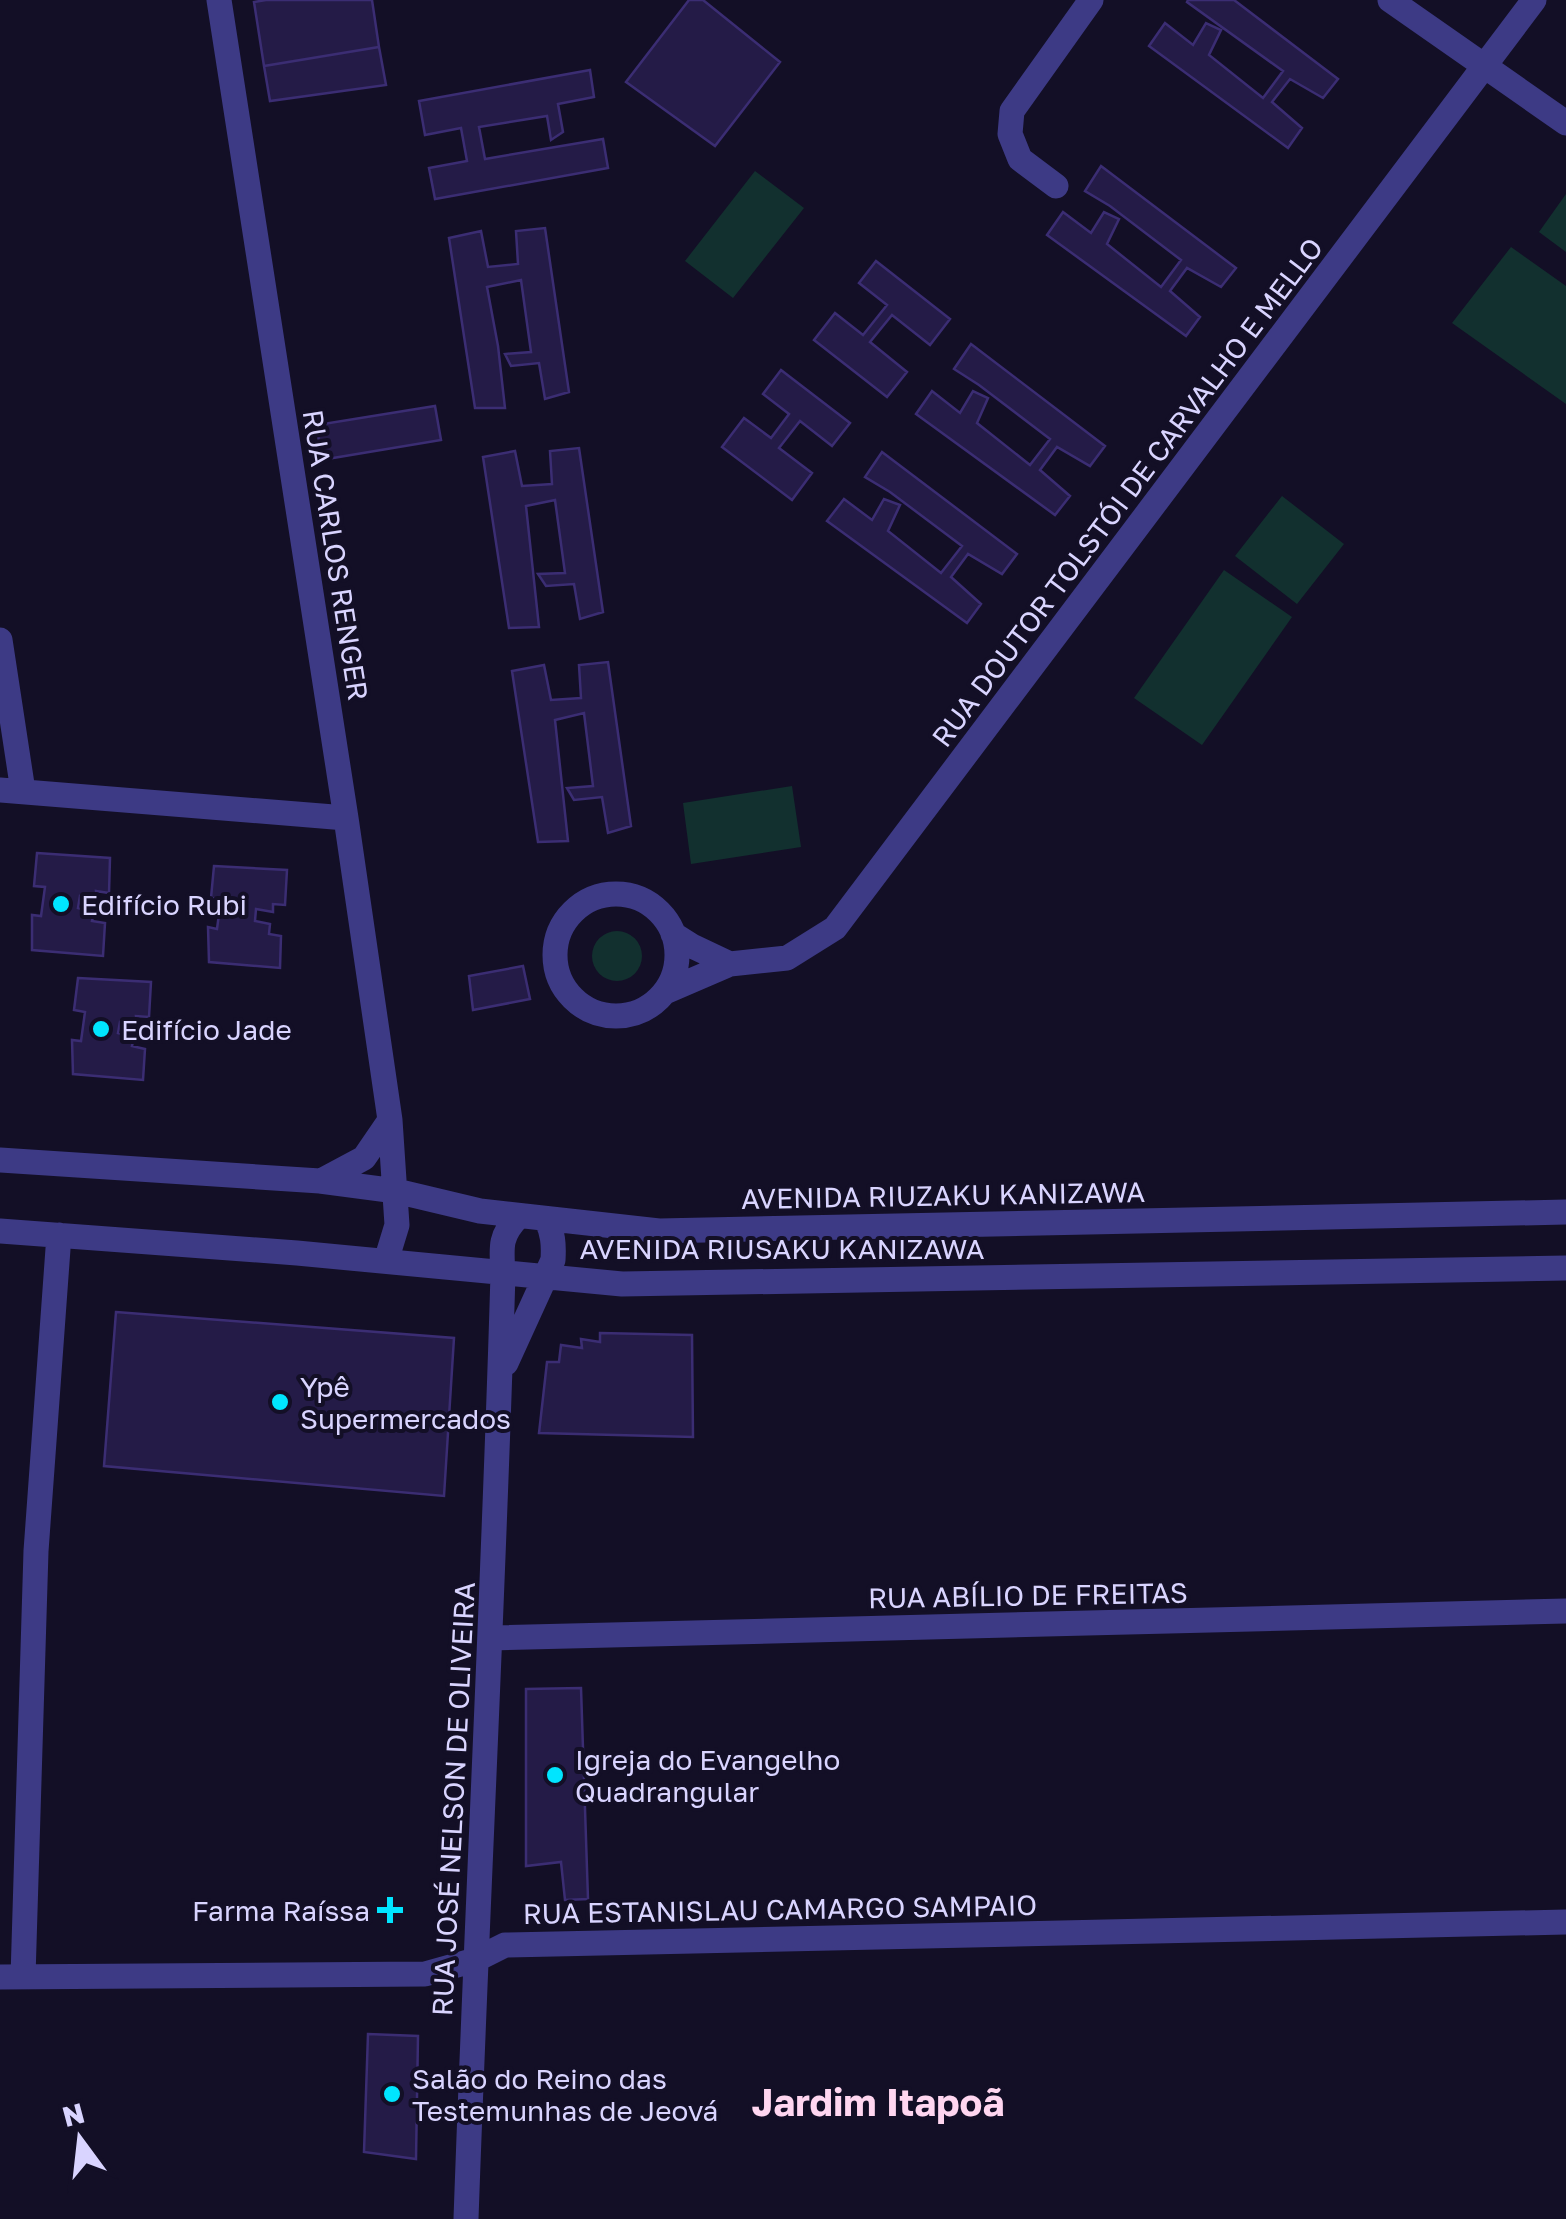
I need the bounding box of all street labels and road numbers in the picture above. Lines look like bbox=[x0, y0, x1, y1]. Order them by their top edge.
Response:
street label: RUA DOUTOR TOLSTÓI DE CARVALHO E MELLO bbox=[925, 231, 1329, 753]
street label: RUA CARLOS RENGER bbox=[297, 407, 375, 703]
street label: AVENIDA RIUZAKU KANIZAWA bbox=[741, 1175, 1146, 1215]
street label: AVENIDA RIUSAKU KANIZAWA bbox=[580, 1232, 985, 1265]
street label: RUA ABÍLIO DE FREITAS bbox=[868, 1576, 1188, 1614]
street label: RUA JOSÉ NELSON DE OLIVEIRA bbox=[425, 1581, 481, 2017]
street label: RUA ESTANISLAU CAMARGO SAMPAIO bbox=[523, 1888, 1037, 1930]

